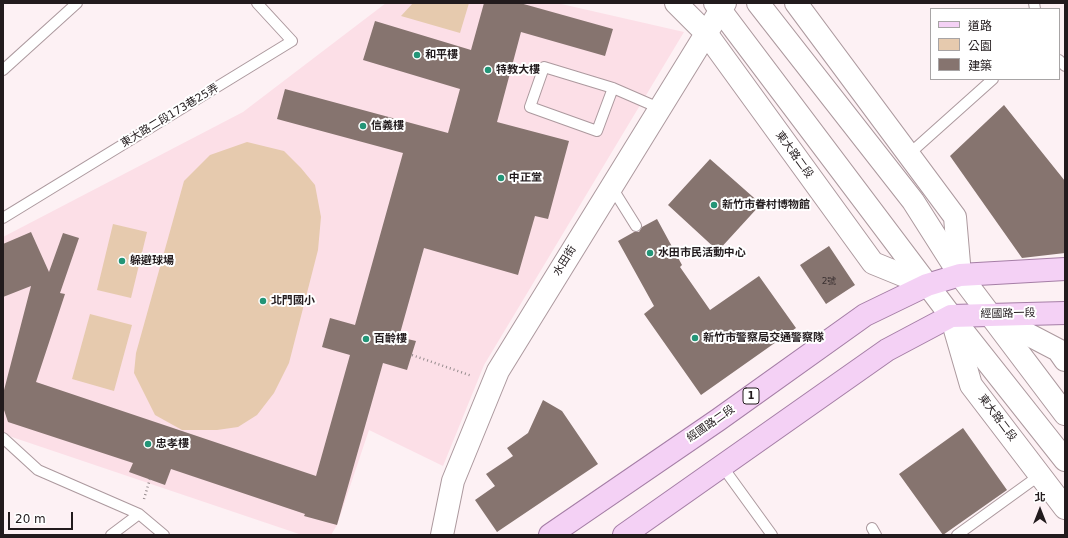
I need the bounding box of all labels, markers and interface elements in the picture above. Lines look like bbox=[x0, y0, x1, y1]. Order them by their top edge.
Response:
legend bbox=[930, 8, 1060, 80]
text: 道路 bbox=[968, 19, 992, 33]
text: 公園 bbox=[968, 39, 992, 53]
place label: 和平樓 bbox=[425, 48, 458, 62]
marker: 和平樓 bbox=[412, 50, 422, 60]
text: 建築 bbox=[968, 59, 992, 73]
place label: 特教大樓 bbox=[496, 63, 540, 77]
marker: 特教大樓 bbox=[483, 65, 493, 75]
street label: 東大路二段173巷25弄 bbox=[119, 82, 221, 150]
place label: 信義樓 bbox=[371, 119, 404, 133]
marker: 信義樓 bbox=[358, 121, 368, 131]
street label: 東大路二段 bbox=[772, 129, 816, 181]
place label: 中正堂 bbox=[509, 171, 542, 185]
marker: 中正堂 bbox=[496, 173, 506, 183]
place label: 新竹市眷村博物館 bbox=[722, 198, 810, 212]
marker: 新竹市眷村博物館 bbox=[709, 200, 719, 210]
street label: 水田街 bbox=[551, 244, 579, 278]
place label: 水田市民活動中心 bbox=[658, 246, 746, 260]
marker: 水田市民活動中心 bbox=[645, 248, 655, 258]
place label: 躲避球場 bbox=[130, 254, 174, 268]
marker: 躲避球場 bbox=[117, 256, 127, 266]
house number: 2號 bbox=[822, 277, 836, 287]
place label: 北門國小 bbox=[271, 294, 315, 308]
marker: 北門國小 bbox=[258, 296, 268, 306]
street label: 經國路一段 bbox=[980, 307, 1036, 321]
place label: 新竹市警察局交通警察隊 bbox=[703, 331, 824, 345]
place label: 百齡樓 bbox=[374, 332, 407, 346]
marker: 新竹市警察局交通警察隊 bbox=[690, 333, 700, 343]
marker: 百齡樓 bbox=[361, 334, 371, 344]
road number: 1 bbox=[743, 388, 759, 404]
street label: 東大路二段 bbox=[975, 392, 1019, 444]
street label: 經國路二段 bbox=[685, 403, 737, 445]
place label: 忠孝樓 bbox=[156, 437, 189, 451]
marker: 忠孝樓 bbox=[143, 439, 153, 449]
north arrow bbox=[1020, 490, 1060, 530]
text: 北 bbox=[1035, 491, 1046, 504]
scale bar bbox=[10, 504, 75, 530]
text: 20 m bbox=[15, 512, 46, 526]

